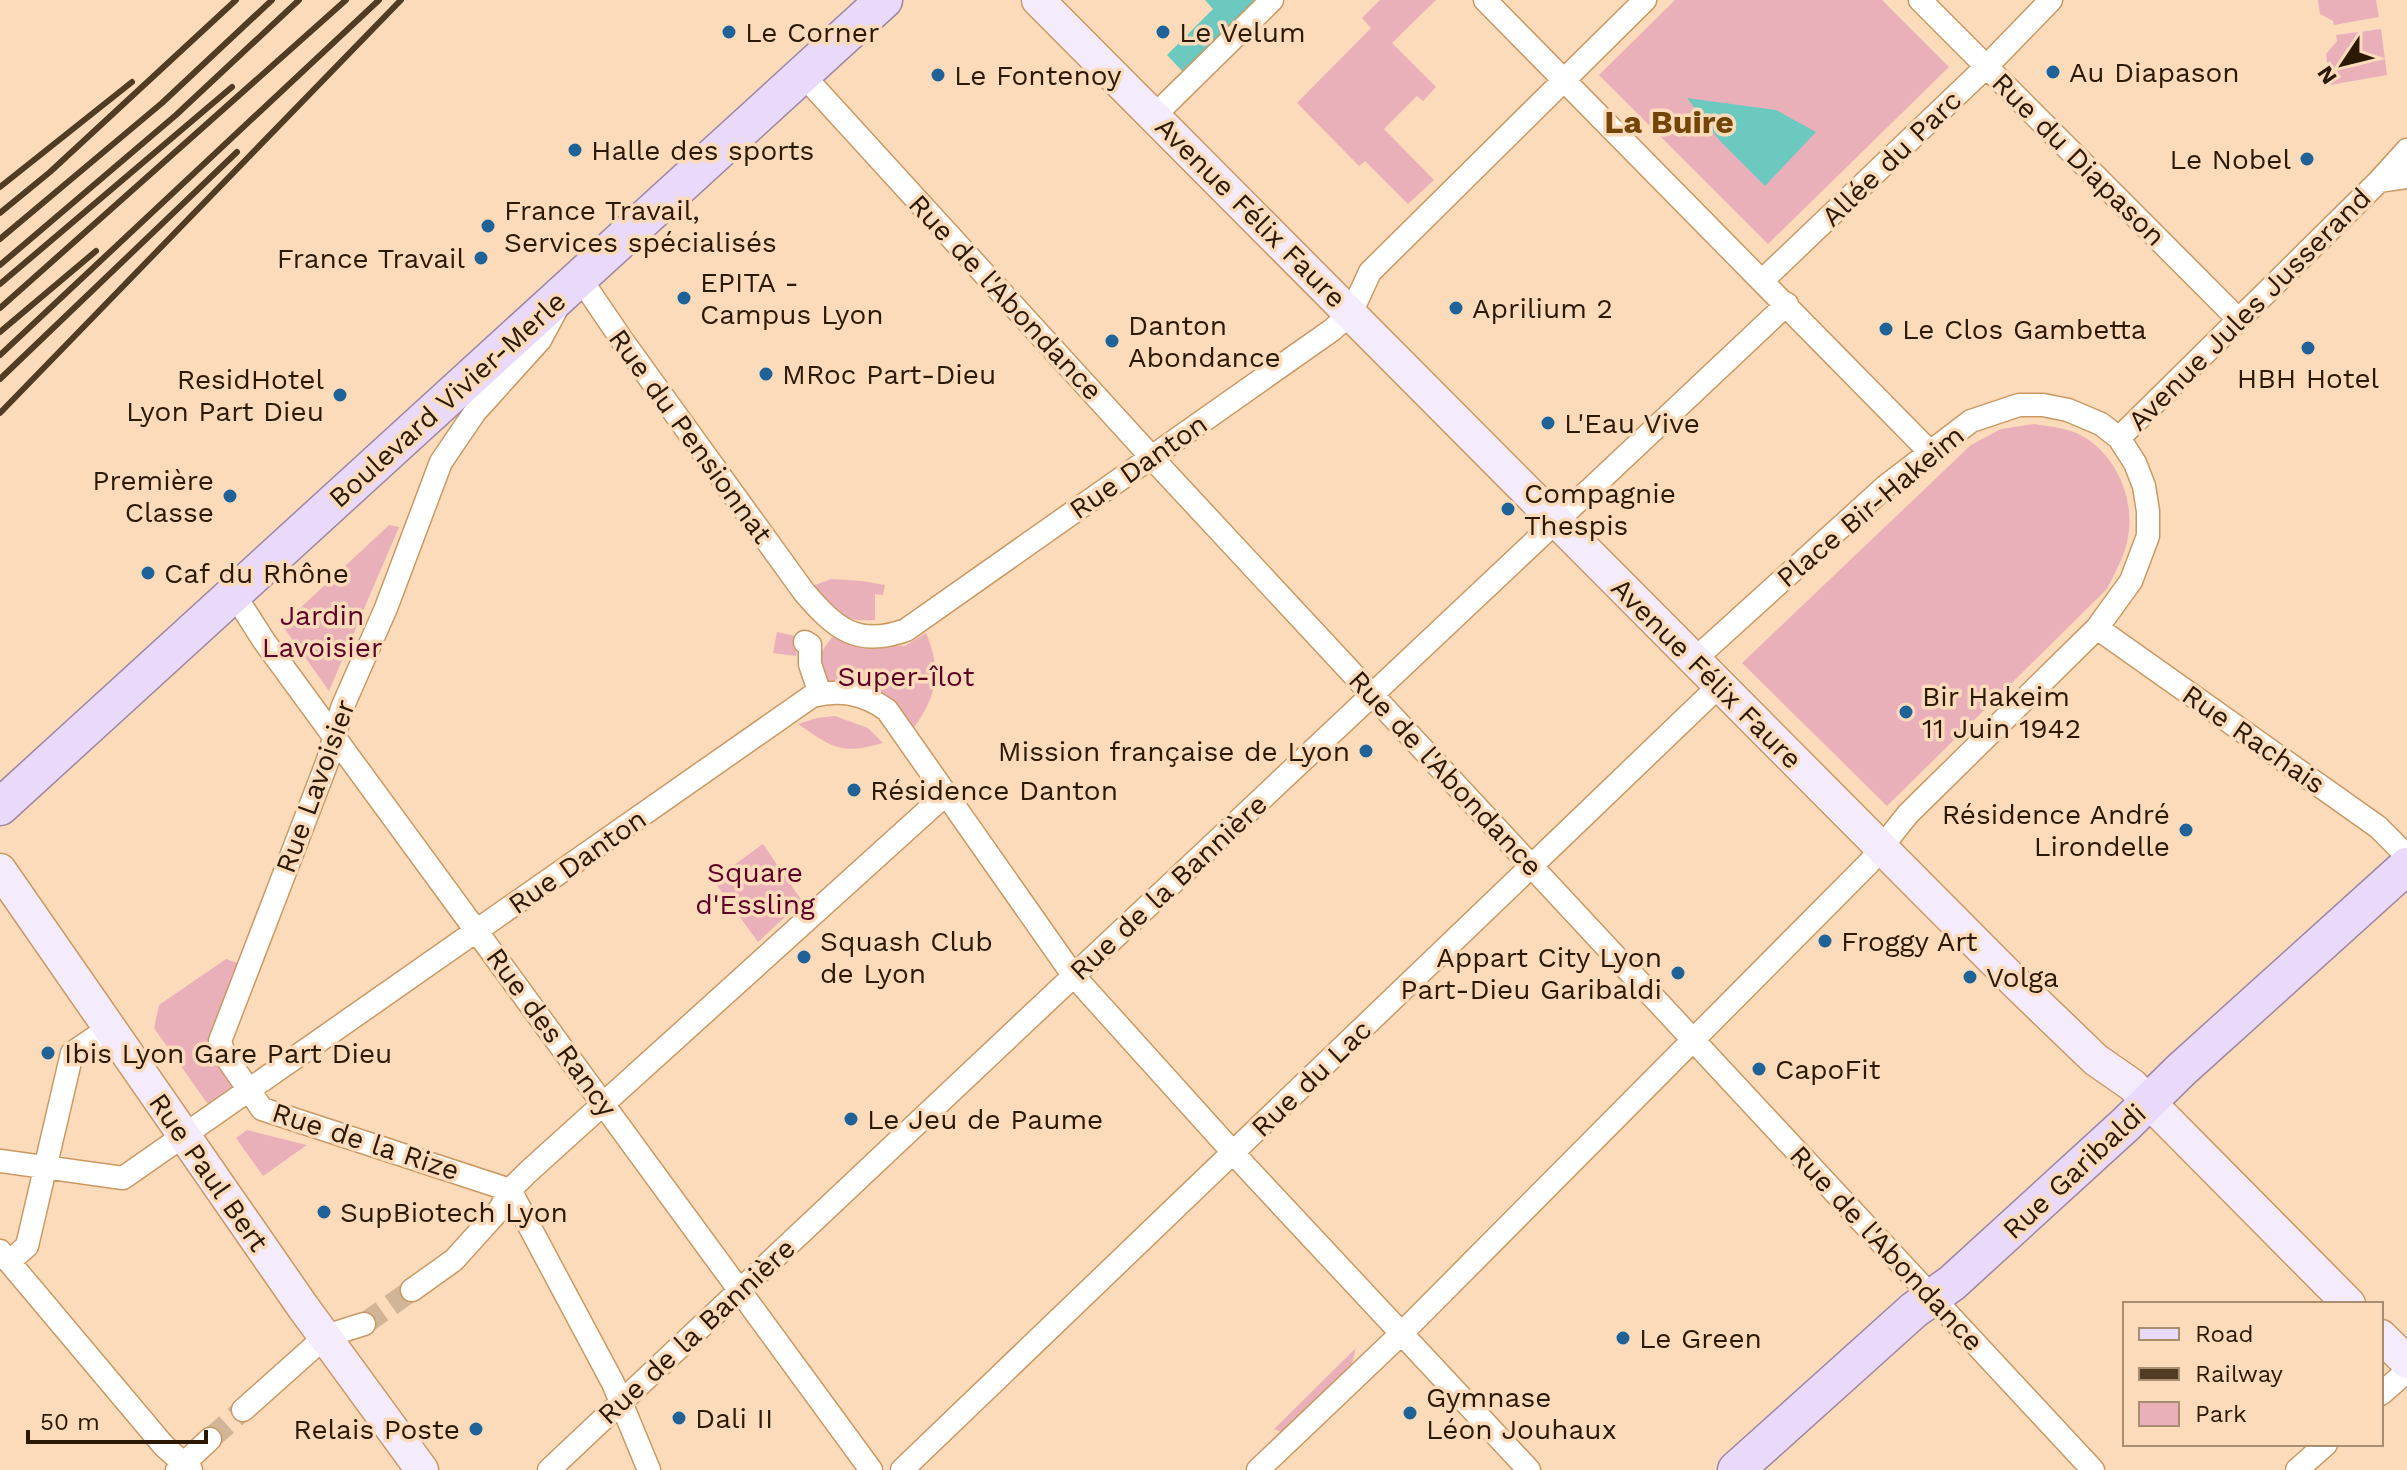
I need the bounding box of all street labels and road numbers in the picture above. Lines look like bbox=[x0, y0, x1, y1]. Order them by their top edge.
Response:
street label: Rue du Diapason bbox=[1985, 66, 2172, 253]
street label: Allée du Parc bbox=[1815, 83, 1968, 233]
street label: Avenue Félix Faure bbox=[1148, 110, 1353, 315]
street label: Avenue Jules Jusserand bbox=[2121, 181, 2378, 438]
street label: Rue de l'Abondance bbox=[902, 188, 1109, 407]
street label: Boulevard Vivier-Merle bbox=[322, 284, 573, 514]
street label: Rue du Pensionnat bbox=[602, 323, 780, 550]
street label: Rue Danton bbox=[1063, 407, 1213, 526]
street label: Place Bir-Hakeim bbox=[1770, 418, 1971, 594]
street label: Avenue Félix Faure bbox=[1604, 571, 1809, 776]
street label: Rue de l'Abondance bbox=[1342, 664, 1549, 883]
street label: Rue Rachais bbox=[2176, 678, 2332, 801]
street label: Rue Lavoisier bbox=[269, 695, 362, 877]
street label: Rue de la Bannière bbox=[1063, 788, 1274, 987]
street label: Rue Danton bbox=[502, 802, 652, 921]
street label: Rue des Rancy bbox=[479, 941, 624, 1124]
street label: Rue du Lac bbox=[1245, 1013, 1378, 1144]
street label: Rue Paul Bert bbox=[142, 1087, 275, 1258]
street label: Rue de la Rize bbox=[268, 1096, 464, 1187]
street label: Rue Garibaldi bbox=[1996, 1097, 2153, 1246]
street label: Rue de l'Abondance bbox=[1783, 1139, 1990, 1358]
street label: Rue de la Bannière bbox=[591, 1232, 802, 1431]

